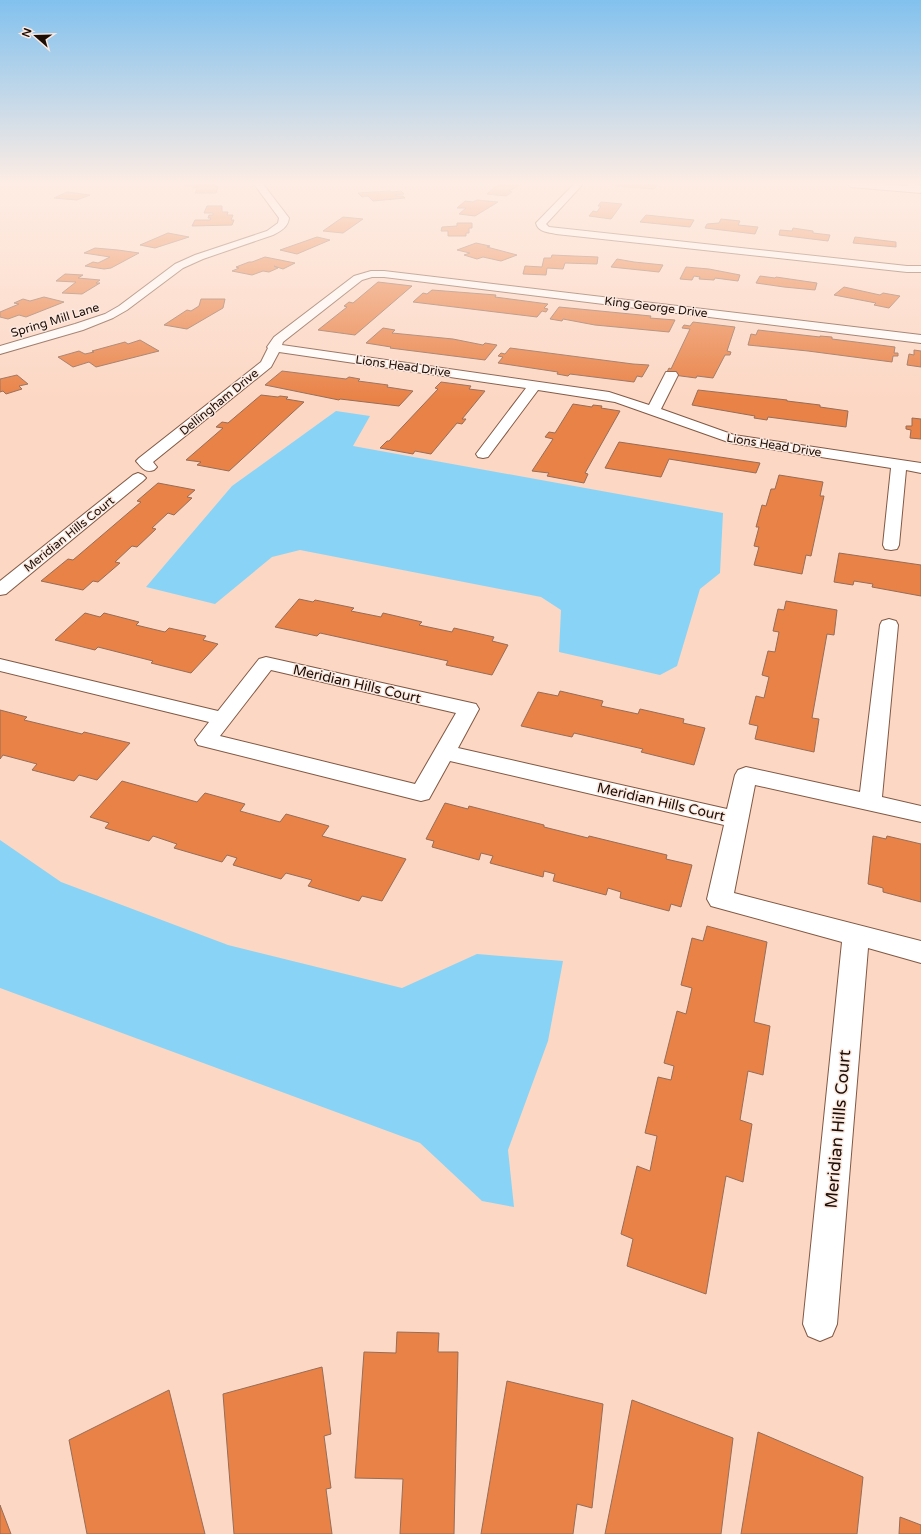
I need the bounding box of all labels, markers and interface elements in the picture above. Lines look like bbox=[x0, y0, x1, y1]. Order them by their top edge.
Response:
north arrow bbox=[16, 16, 56, 56]
text: N bbox=[19, 26, 35, 39]
street label: King George Drive bbox=[604, 294, 708, 320]
street label: Spring Mill Lane bbox=[9, 300, 101, 340]
street label: Lions Head Drive bbox=[354, 352, 452, 380]
street label: Dellingham Drive bbox=[177, 366, 261, 438]
street label: Lions Head Drive bbox=[725, 431, 823, 459]
street label: Meridian Hills Court bbox=[21, 493, 117, 575]
street label: Meridian Hills Court bbox=[291, 661, 423, 707]
street label: Meridian Hills Court bbox=[595, 779, 727, 825]
street label: Meridian Hills Court bbox=[821, 1048, 855, 1209]

